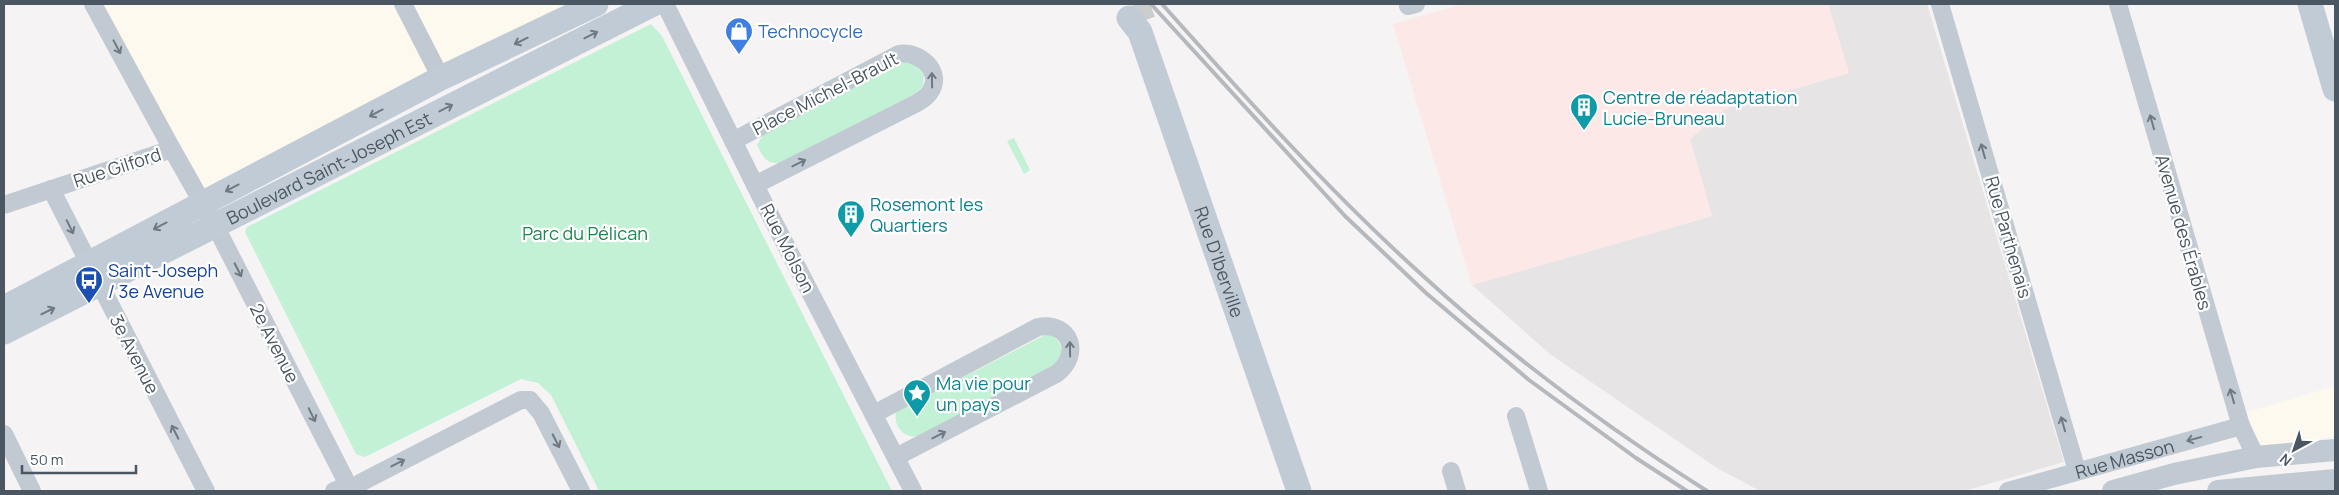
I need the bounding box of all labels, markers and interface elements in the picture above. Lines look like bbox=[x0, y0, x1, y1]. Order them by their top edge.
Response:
shop icon: Technocycle bbox=[724, 16, 754, 55]
place label: Technocycle bbox=[758, 19, 863, 43]
one-way arrow bbox=[583, 30, 598, 39]
one-way arrow bbox=[514, 37, 529, 46]
one-way arrow bbox=[112, 39, 122, 53]
street label: Place Michel-Brault bbox=[748, 46, 902, 140]
one-way arrow bbox=[927, 72, 936, 88]
place label: Centre de réadaptation Lucie-Bruneau bbox=[1603, 85, 1797, 130]
building icon: Centre de réadaptation Lucie-Bruneau bbox=[1569, 92, 1599, 131]
one-way arrow bbox=[438, 103, 453, 112]
street label: Boulevard Saint-Joseph Est bbox=[222, 106, 435, 230]
one-way arrow bbox=[368, 108, 383, 118]
one-way arrow bbox=[2147, 114, 2156, 130]
street label: Rue Gilford bbox=[70, 142, 164, 192]
one-way arrow bbox=[1978, 143, 1988, 159]
street label: Avenue des Érables bbox=[2150, 151, 2218, 313]
one-way arrow bbox=[791, 158, 806, 167]
street label: Rue Parthenais bbox=[1980, 173, 2038, 301]
one-way arrow bbox=[225, 184, 240, 194]
place label: Rosemont les Quartiers bbox=[870, 192, 983, 237]
street label: Rue Molson bbox=[755, 199, 821, 297]
building icon: Rosemont les Quartiers bbox=[836, 199, 866, 238]
street label: Rue D'Iberville bbox=[1189, 203, 1250, 321]
one-way arrow bbox=[66, 219, 75, 234]
park label: Parc du Pélican bbox=[522, 221, 648, 245]
one-way arrow bbox=[153, 222, 168, 231]
place label: Saint-Joseph / 3e Avenue bbox=[108, 258, 218, 303]
one-way arrow bbox=[234, 262, 243, 277]
bus stop icon: Saint-Joseph / 3e Avenue bbox=[74, 265, 104, 304]
street label: 2e Avenue bbox=[245, 299, 305, 387]
one-way arrow bbox=[40, 306, 55, 316]
street label: 3e Avenue bbox=[105, 310, 165, 398]
one-way arrow bbox=[1065, 341, 1074, 357]
place label: Ma vie pour un pays bbox=[936, 371, 1031, 416]
place icon: Ma vie pour un pays bbox=[902, 378, 932, 417]
one-way arrow bbox=[2226, 388, 2236, 404]
one-way arrow bbox=[308, 407, 317, 422]
one-way arrow bbox=[2058, 417, 2067, 433]
one-way arrow bbox=[170, 425, 180, 440]
north arrow bbox=[2269, 425, 2319, 475]
one-way arrow bbox=[931, 430, 946, 439]
one-way arrow bbox=[551, 433, 561, 448]
street label: Rue Masson bbox=[2072, 433, 2177, 484]
one-way arrow bbox=[2186, 435, 2202, 444]
scale bar bbox=[22, 442, 136, 474]
text: 50 m bbox=[30, 449, 64, 470]
text: N bbox=[2275, 450, 2295, 471]
one-way arrow bbox=[390, 458, 405, 467]

